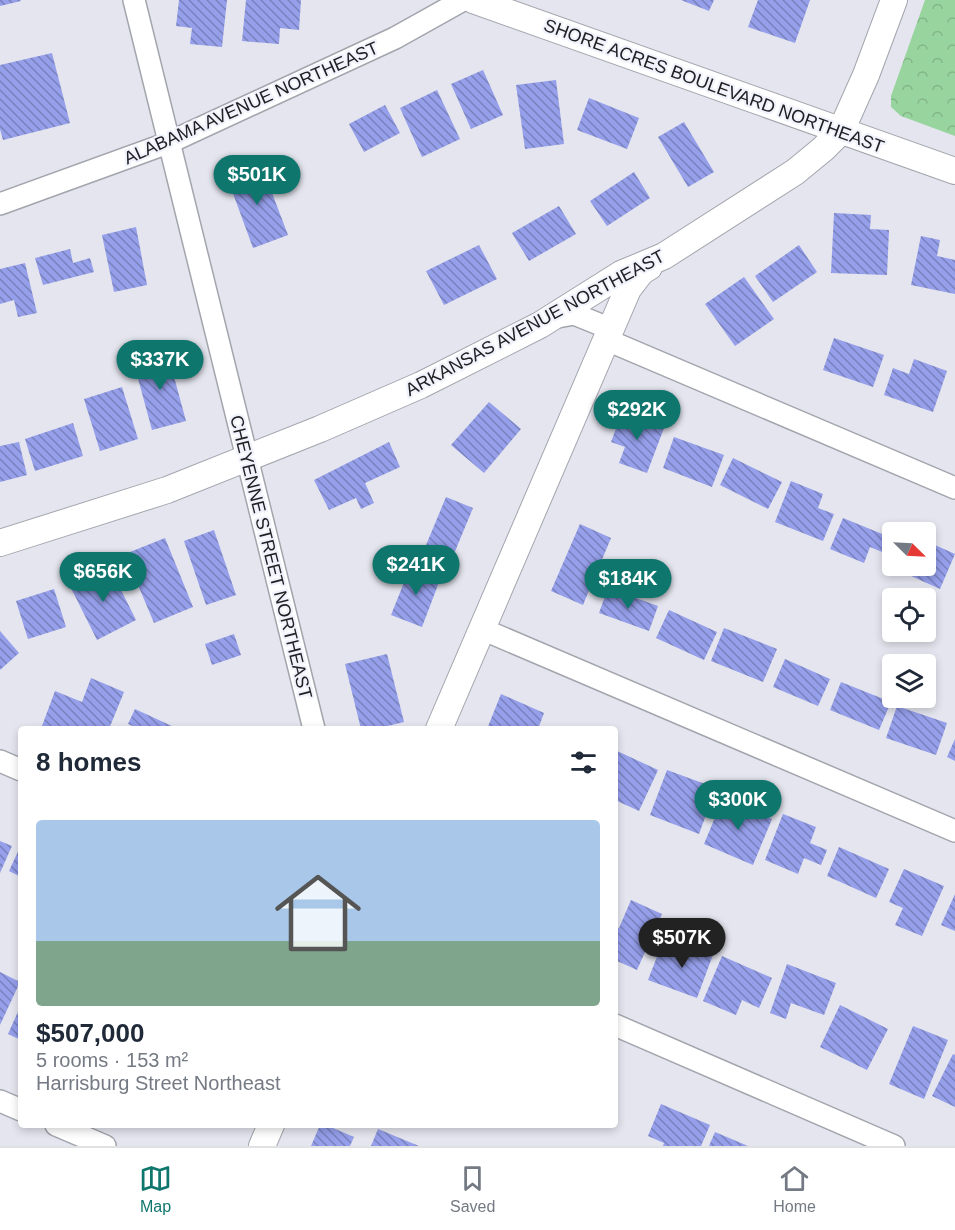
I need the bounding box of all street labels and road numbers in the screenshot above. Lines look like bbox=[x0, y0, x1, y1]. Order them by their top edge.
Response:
street label: SHORE ACRES BOULEVARD NORTHEAST bbox=[541, 15, 887, 157]
street label: ALABAMA AVENUE NORTHEAST bbox=[121, 38, 381, 168]
street label: ARKANSAS AVENUE NORTHEAST bbox=[402, 246, 668, 400]
street label: CHEYENNE STREET NORTHEAST bbox=[226, 413, 316, 701]

